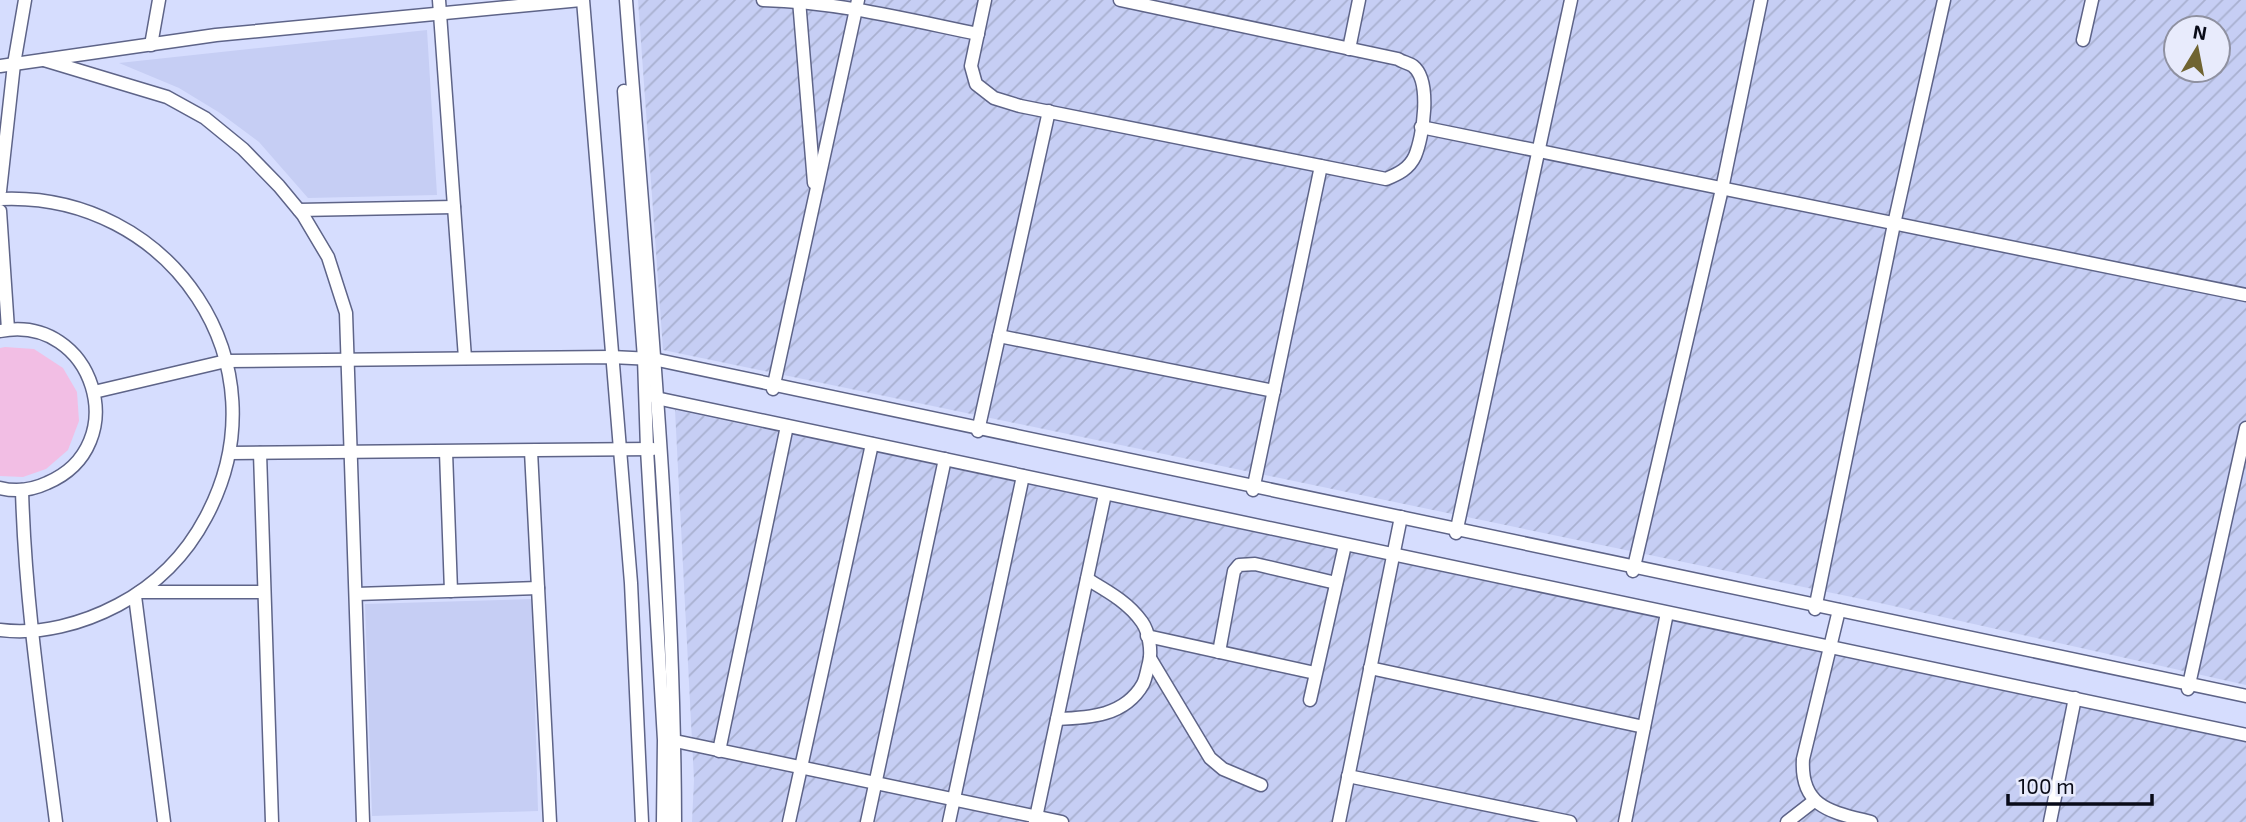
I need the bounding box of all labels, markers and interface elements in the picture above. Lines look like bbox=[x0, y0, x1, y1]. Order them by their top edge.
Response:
north arrow bbox=[2162, 14, 2232, 84]
text: N bbox=[2191, 19, 2209, 44]
scale bar bbox=[2008, 762, 2152, 806]
text: 100 m bbox=[2018, 773, 2075, 798]

